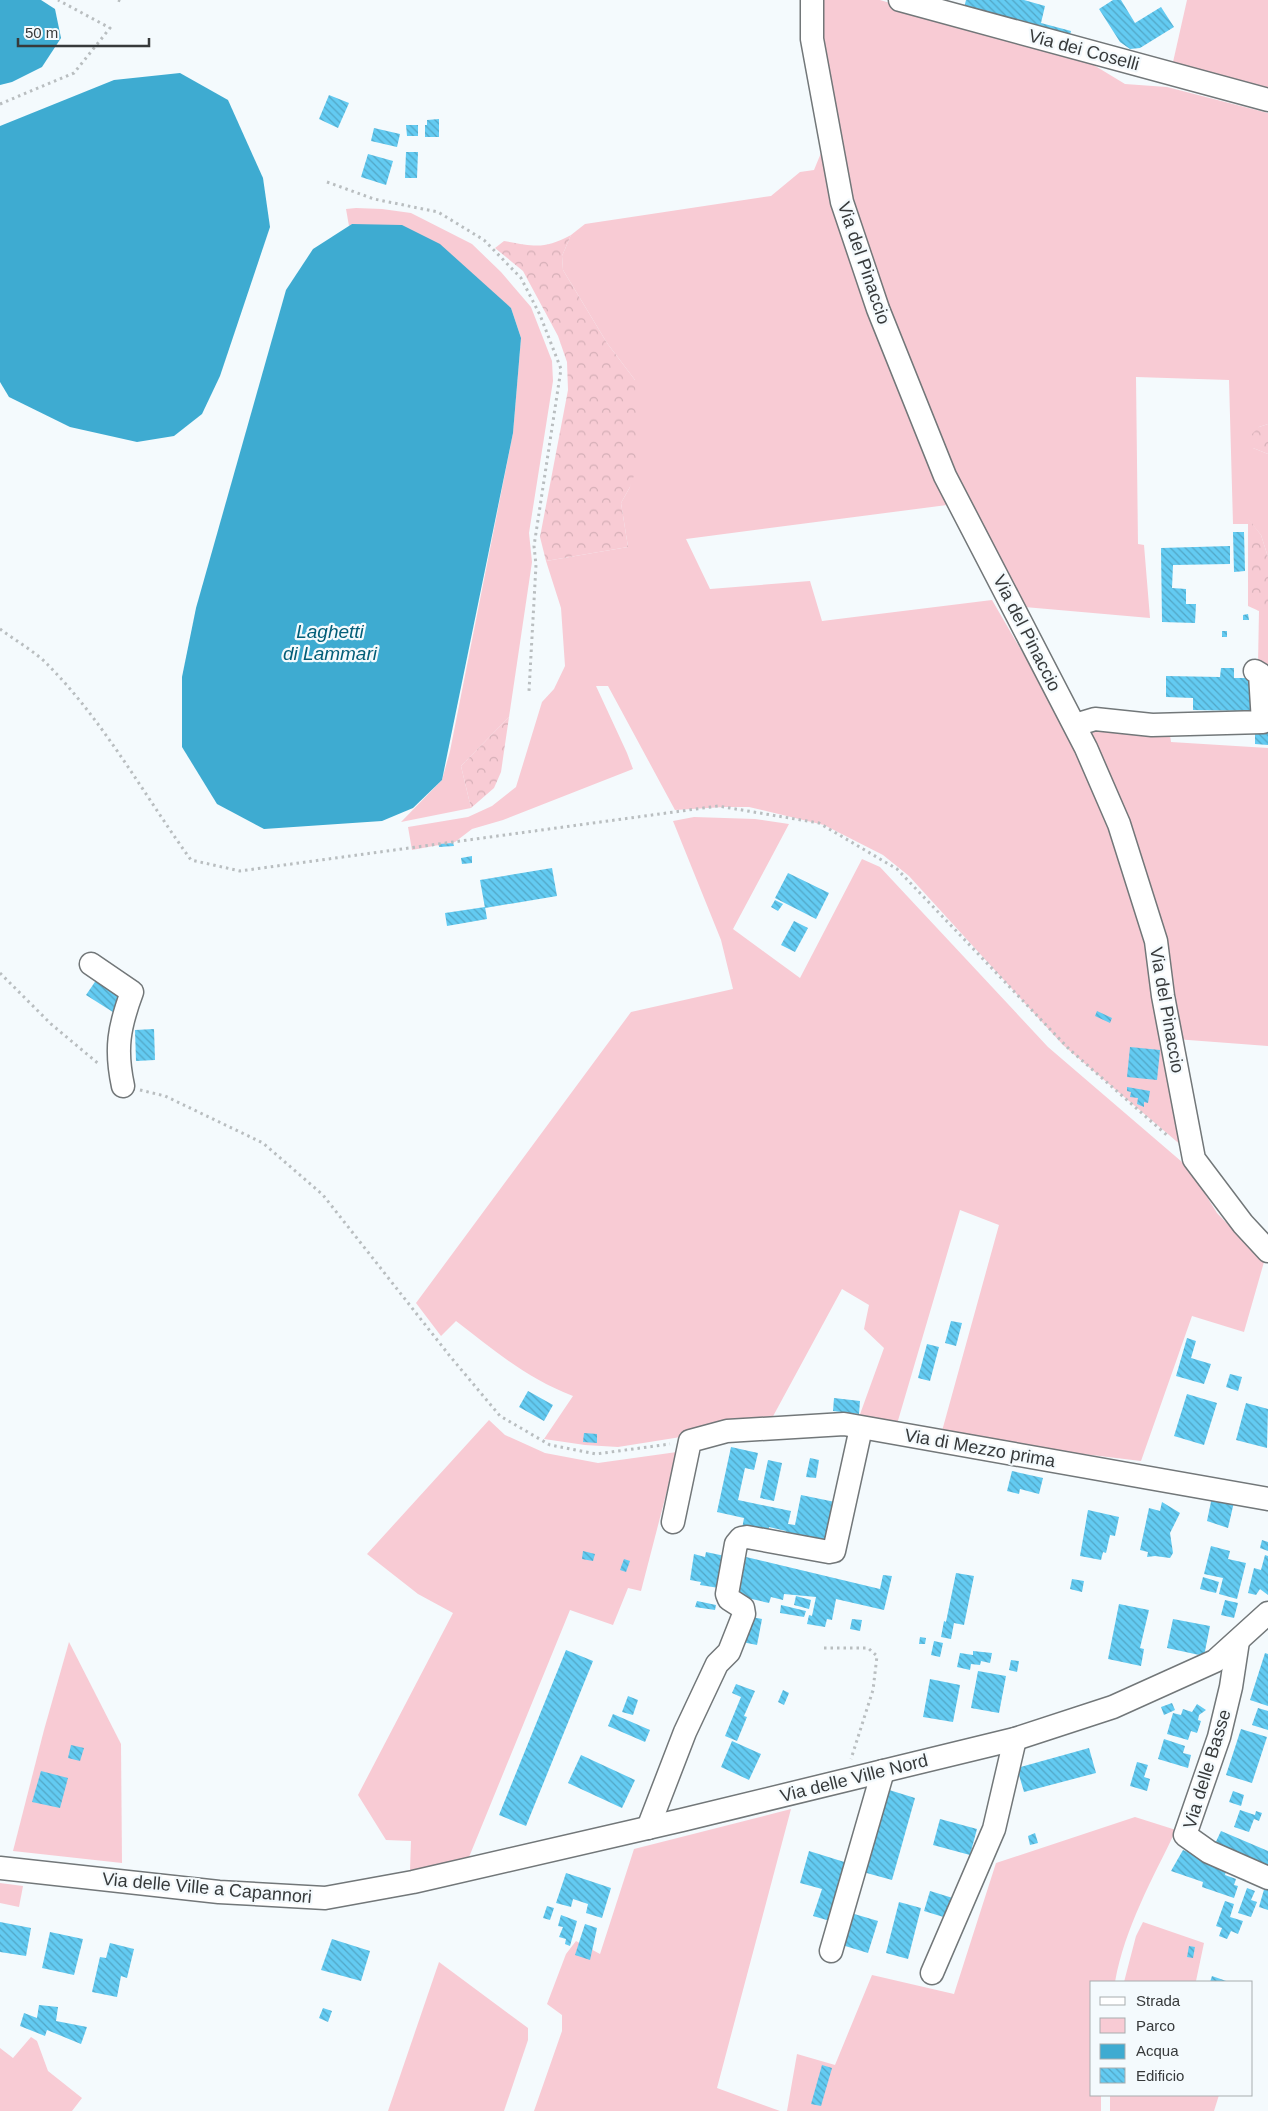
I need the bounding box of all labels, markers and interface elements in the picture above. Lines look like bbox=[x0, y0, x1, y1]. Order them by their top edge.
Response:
scale bar bbox=[18, 15, 149, 47]
text: 50 m bbox=[25, 24, 58, 41]
street label: Via dei Coselli bbox=[1026, 26, 1142, 74]
street label: Via del Pinaccio bbox=[834, 199, 894, 327]
street label: Via del Pinaccio bbox=[989, 572, 1065, 694]
water label: Laghetti di Lammari bbox=[283, 621, 378, 664]
street label: Via del Pinaccio bbox=[1146, 945, 1188, 1075]
street label: Via di Mezzo prima bbox=[903, 1425, 1058, 1471]
street label: Via delle Basse bbox=[1179, 1707, 1235, 1831]
street label: Via delle Ville Nord bbox=[778, 1750, 930, 1806]
street label: Via delle Ville a Capannori bbox=[101, 1869, 313, 1907]
legend bbox=[1090, 1981, 1253, 2096]
text: Strada bbox=[1136, 1992, 1181, 2009]
text: Parco bbox=[1136, 2017, 1175, 2034]
text: Acqua bbox=[1136, 2042, 1179, 2059]
text: Edificio bbox=[1136, 2067, 1184, 2084]

